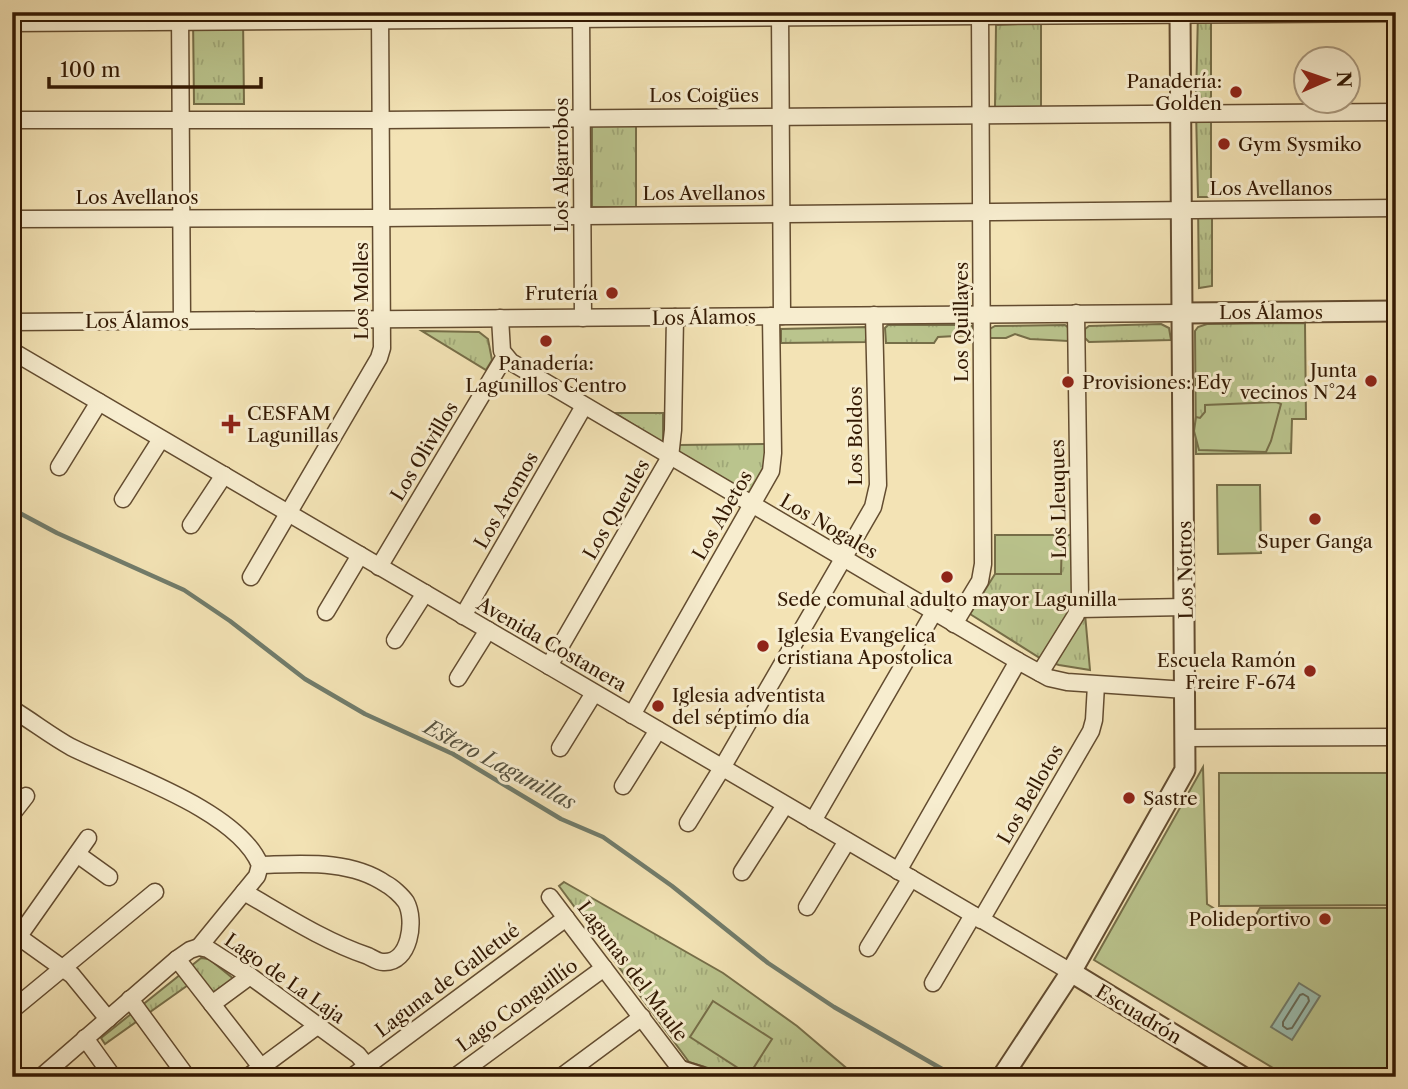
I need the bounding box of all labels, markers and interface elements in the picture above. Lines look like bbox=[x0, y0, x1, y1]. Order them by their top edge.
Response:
scale bar bbox=[49, 46, 261, 90]
north arrow bbox=[1292, 46, 1362, 116]
text: 100 m bbox=[60, 57, 121, 82]
place label: Panadería: Golden bbox=[1126, 70, 1222, 115]
text: N bbox=[1332, 71, 1355, 88]
street label: Los Coigües bbox=[649, 84, 759, 107]
marker: Panadería: Golden bbox=[1228, 84, 1244, 100]
street label: Los Algarrobos bbox=[550, 97, 573, 233]
place label: Gym Sysmiko bbox=[1238, 133, 1362, 156]
marker: Gym Sysmiko bbox=[1216, 136, 1232, 152]
street label: Los Avellanos bbox=[1209, 177, 1333, 200]
street label: Los Avellanos bbox=[642, 182, 766, 205]
street label: Los Avellanos bbox=[75, 186, 199, 209]
street label: Los Molles bbox=[350, 242, 373, 340]
street label: Los Quillayes bbox=[950, 262, 973, 382]
place label: Frutería bbox=[525, 282, 598, 305]
marker: Frutería bbox=[604, 285, 620, 301]
street label: Los Álamos bbox=[1219, 301, 1323, 324]
street label: Los Álamos bbox=[652, 305, 756, 330]
street label: Los Álamos bbox=[85, 310, 189, 333]
marker: Panadería: Lagunillos Centro bbox=[538, 333, 554, 349]
place label: Panadería: Lagunillos Centro bbox=[465, 352, 627, 397]
place label: Junta vecinos N°24 bbox=[1239, 359, 1357, 404]
place label: Provisiones: Edy bbox=[1082, 371, 1232, 394]
marker: Junta vecinos N°24 bbox=[1363, 373, 1379, 389]
marker: Provisiones: Edy bbox=[1060, 374, 1076, 390]
street label: Los Boldos bbox=[844, 386, 867, 486]
street label: Los Olivillos bbox=[386, 398, 463, 505]
place label: CESFAM Lagunillas bbox=[247, 402, 338, 447]
marker: CESFAM Lagunillas bbox=[221, 414, 241, 434]
street label: Los Lleuques bbox=[1046, 439, 1071, 559]
street label: Los Aromos bbox=[470, 448, 543, 553]
street label: Los Queules bbox=[579, 455, 654, 563]
street label: Los Abetos bbox=[688, 466, 757, 564]
street label: Los Nogales bbox=[776, 489, 882, 564]
marker: Super Ganga bbox=[1307, 511, 1323, 527]
street label: Los Notros bbox=[1173, 520, 1198, 620]
place label: Super Ganga bbox=[1257, 530, 1373, 553]
marker: Sede comunal adulto mayor Lagunilla bbox=[939, 569, 955, 585]
place label: Sede comunal adulto mayor Lagunilla bbox=[777, 588, 1117, 611]
street label: Avenida Costanera bbox=[472, 592, 631, 697]
place label: Iglesia Evangelica cristiana Apostolica bbox=[777, 624, 953, 669]
marker: Iglesia Evangelica cristiana Apostolica bbox=[755, 638, 771, 654]
place label: Escuela Ramón Freire F-674 bbox=[1157, 649, 1296, 694]
marker: Escuela Ramón Freire F-674 bbox=[1302, 663, 1318, 679]
place label: Iglesia adventista del séptimo día bbox=[672, 684, 825, 729]
marker: Iglesia adventista del séptimo día bbox=[650, 698, 666, 714]
water label: Estero Lagunillas bbox=[418, 713, 581, 815]
street label: Los Bellotos bbox=[993, 740, 1068, 848]
place label: Sastre bbox=[1143, 787, 1198, 810]
marker: Sastre bbox=[1121, 790, 1137, 806]
street label: Lagunas del Maule bbox=[572, 897, 693, 1046]
place label: Polideportivo bbox=[1189, 908, 1311, 931]
marker: Polideportivo bbox=[1317, 911, 1333, 927]
street label: Laguna de Galletué bbox=[371, 919, 524, 1042]
street label: Lago de La Laja bbox=[220, 928, 349, 1028]
street label: Lago Conguillío bbox=[452, 954, 582, 1057]
street label: Escuadrón bbox=[1092, 980, 1186, 1049]

